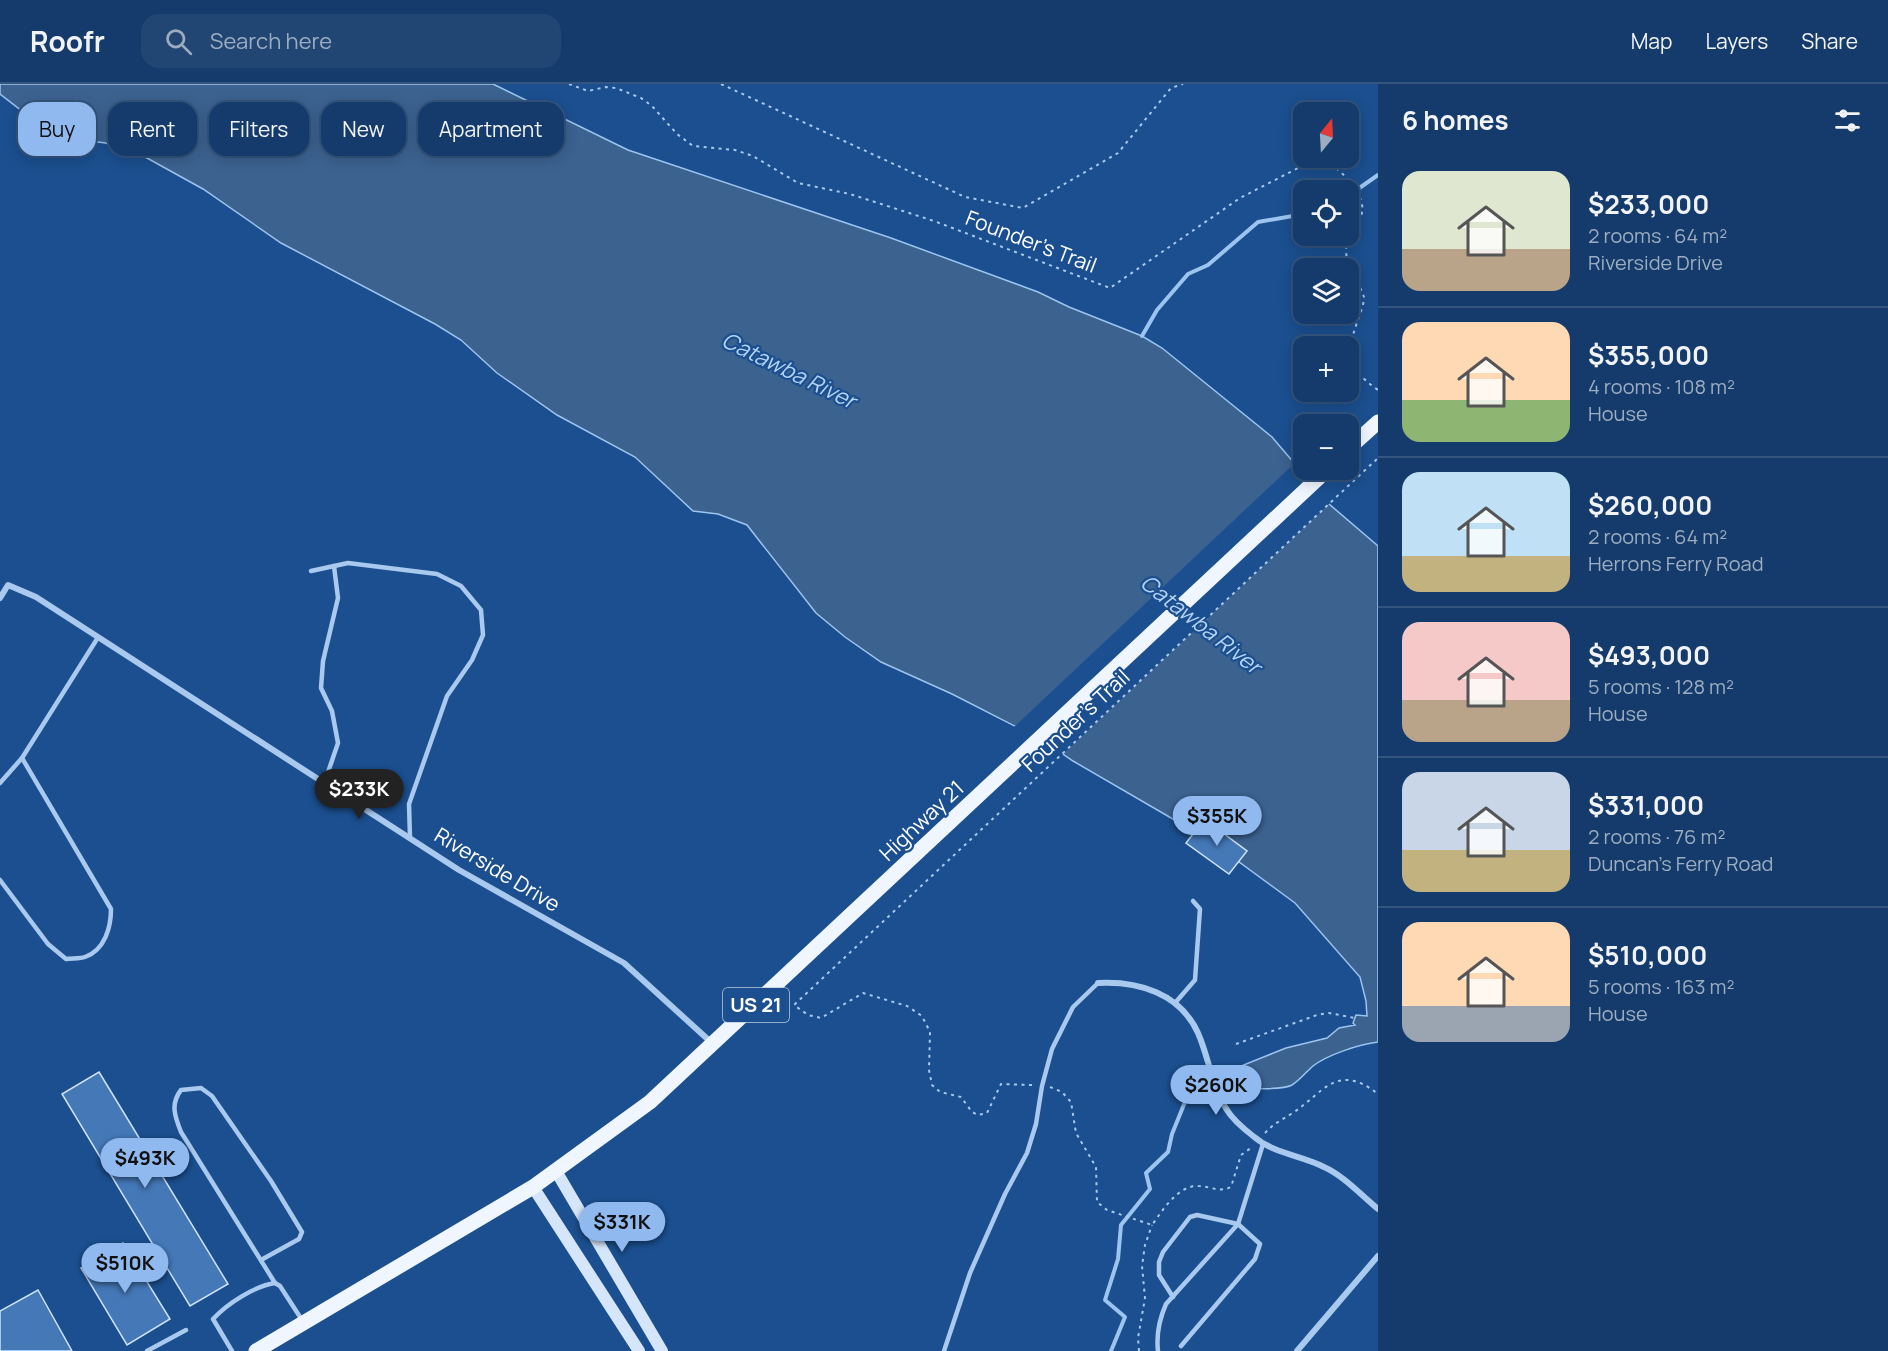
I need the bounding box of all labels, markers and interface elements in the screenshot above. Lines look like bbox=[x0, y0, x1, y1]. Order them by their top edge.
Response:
search box bbox=[141, 14, 561, 68]
text: Roofr bbox=[30, 22, 105, 60]
icon: search bbox=[162, 25, 195, 58]
text: Search here bbox=[210, 26, 332, 56]
text: Map bbox=[1631, 27, 1672, 55]
text: Layers bbox=[1705, 27, 1768, 55]
text: Share bbox=[1801, 27, 1858, 55]
chip: Buy bbox=[18, 102, 96, 156]
chip: Rent bbox=[108, 102, 197, 156]
chip: Filters bbox=[209, 102, 309, 156]
chip: New bbox=[321, 102, 406, 156]
chip: Apartment bbox=[418, 102, 564, 156]
north arrow bbox=[1293, 102, 1359, 168]
map controls bbox=[1293, 102, 1359, 480]
text: 6 homes bbox=[1402, 102, 1509, 138]
icon: filters bbox=[1831, 104, 1864, 137]
button: locate bbox=[1293, 180, 1359, 246]
text: $233,000 bbox=[1588, 186, 1709, 222]
icon: home bbox=[1450, 195, 1522, 267]
street label: Founder's Trail bbox=[962, 203, 1101, 279]
text: 2 rooms · 64 m² bbox=[1588, 222, 1727, 249]
text: Riverside Drive bbox=[1588, 249, 1723, 276]
button: layers bbox=[1293, 258, 1359, 324]
water label: Catawba River bbox=[717, 325, 864, 417]
button: + bbox=[1293, 336, 1359, 402]
text: $355,000 bbox=[1588, 337, 1709, 373]
icon: home bbox=[1450, 346, 1522, 418]
text: 4 rooms · 108 m² bbox=[1588, 373, 1735, 400]
text: House bbox=[1588, 400, 1648, 427]
button: − bbox=[1293, 414, 1359, 480]
text: $260,000 bbox=[1588, 487, 1712, 523]
icon: home bbox=[1450, 496, 1522, 568]
text: 2 rooms · 64 m² bbox=[1588, 523, 1727, 550]
text: Herrons Ferry Road bbox=[1588, 550, 1764, 577]
water label: Catawba River bbox=[1134, 567, 1270, 683]
text: $493,000 bbox=[1588, 637, 1710, 673]
icon: home bbox=[1450, 646, 1522, 718]
street label: Founder's Trail bbox=[1015, 663, 1135, 778]
text: 5 rooms · 128 m² bbox=[1588, 673, 1734, 700]
text: House bbox=[1588, 700, 1648, 727]
pin: $233K bbox=[317, 769, 401, 820]
street label: Highway 21 bbox=[873, 774, 970, 867]
text: $233K bbox=[329, 775, 389, 802]
text: $331,000 bbox=[1588, 787, 1704, 823]
pin: $355K bbox=[1175, 796, 1259, 847]
icon: home bbox=[1450, 796, 1522, 868]
text: $355K bbox=[1187, 802, 1247, 829]
street label: Riverside Drive bbox=[430, 821, 565, 918]
text: 2 rooms · 76 m² bbox=[1588, 823, 1725, 850]
text: Duncan's Ferry Road bbox=[1588, 850, 1773, 877]
text: $510,000 bbox=[1588, 937, 1707, 973]
icon: home bbox=[1450, 946, 1522, 1018]
text: 5 rooms · 163 m² bbox=[1588, 973, 1734, 1000]
road number: US 21 bbox=[723, 988, 789, 1022]
text: House bbox=[1588, 1000, 1648, 1027]
pin: $260K bbox=[1174, 1065, 1258, 1116]
text: $260K bbox=[1185, 1071, 1248, 1098]
pin: $493K bbox=[103, 1138, 187, 1189]
text: $493K bbox=[114, 1144, 176, 1171]
pin: $331K bbox=[580, 1202, 664, 1253]
text: $331K bbox=[593, 1208, 651, 1235]
pin: $510K bbox=[83, 1243, 167, 1294]
text: $510K bbox=[95, 1249, 155, 1276]

